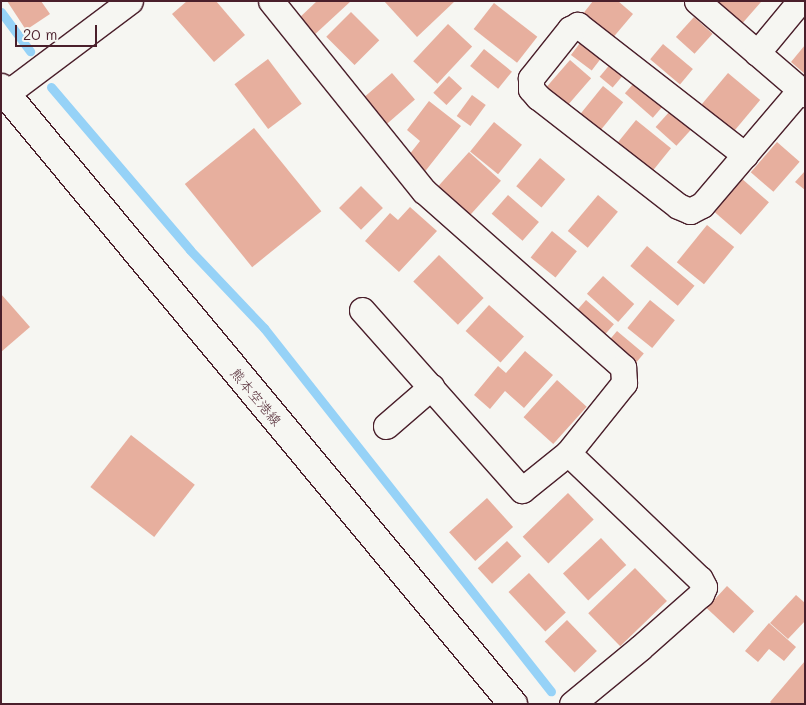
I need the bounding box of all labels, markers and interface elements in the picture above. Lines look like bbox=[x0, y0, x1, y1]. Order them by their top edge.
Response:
scale bar bbox=[18, 15, 100, 47]
text: 20 m bbox=[23, 24, 57, 44]
street label: 熊本空港線 bbox=[227, 365, 285, 429]

